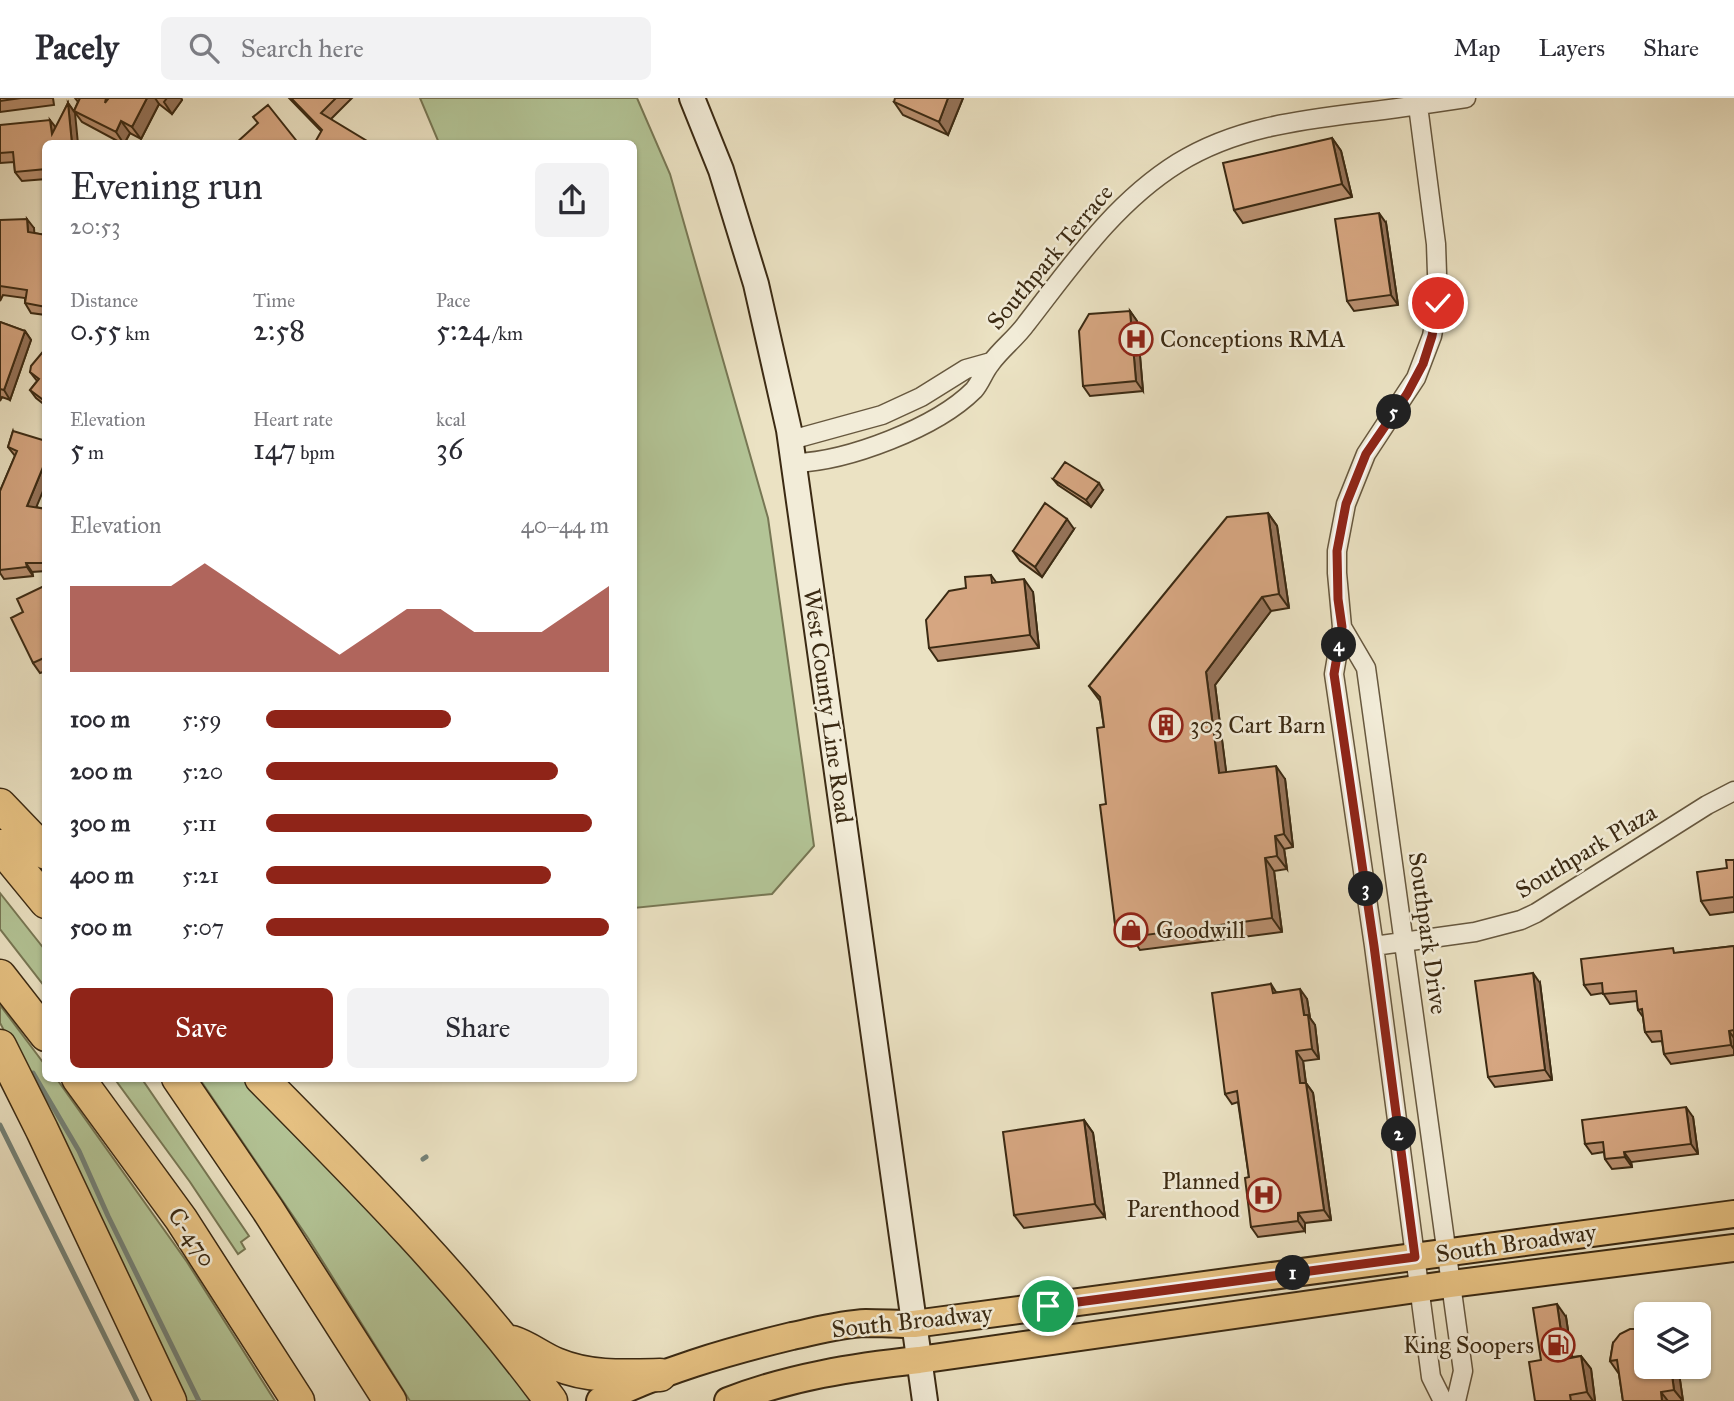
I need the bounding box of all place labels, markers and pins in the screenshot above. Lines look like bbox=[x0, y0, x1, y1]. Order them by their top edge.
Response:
pin bbox=[1408, 273, 1468, 333]
hospital icon: Conceptions RMA bbox=[1117, 320, 1155, 358]
place label: Conceptions RMA bbox=[1160, 324, 1346, 354]
pin: 5 bbox=[1376, 394, 1412, 430]
pin: 4 bbox=[1322, 628, 1356, 662]
building icon: 303 Cart Barn bbox=[1147, 706, 1185, 744]
place label: 303 Cart Barn bbox=[1190, 710, 1325, 740]
pin: 3 bbox=[1348, 872, 1384, 906]
shop icon: Goodwill bbox=[1112, 911, 1150, 949]
place label: Goodwill bbox=[1156, 915, 1246, 945]
pin: 2 bbox=[1382, 1116, 1416, 1152]
place label: Planned Parenthood bbox=[1127, 1166, 1240, 1224]
hospital icon: Planned Parenthood bbox=[1245, 1176, 1283, 1214]
pin: 1 bbox=[1276, 1256, 1310, 1290]
pin bbox=[1018, 1276, 1078, 1336]
fuel station icon: King Soopers bbox=[1539, 1326, 1577, 1364]
place label: King Soopers bbox=[1403, 1330, 1534, 1360]

